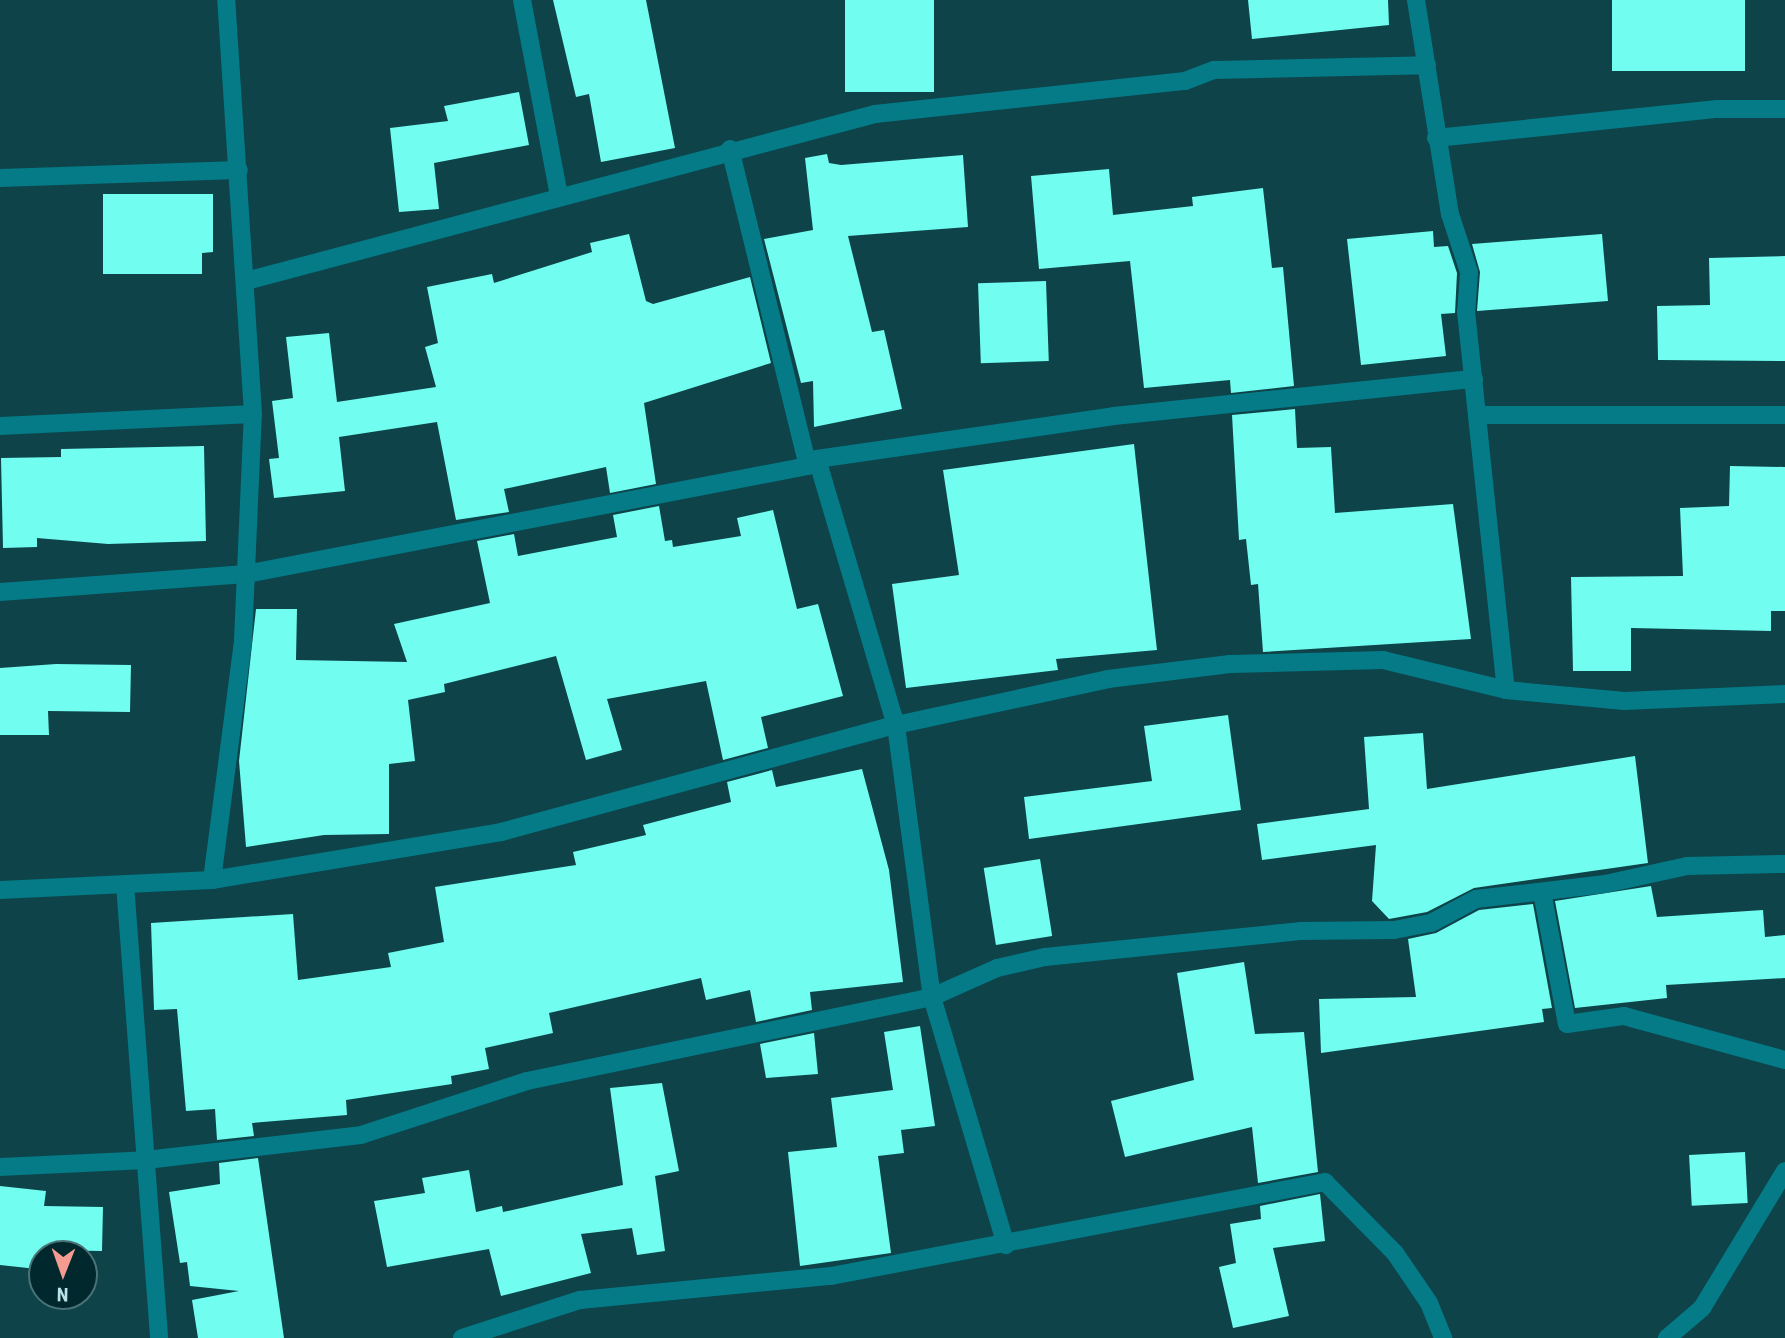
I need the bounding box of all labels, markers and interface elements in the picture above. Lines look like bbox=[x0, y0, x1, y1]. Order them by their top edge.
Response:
north arrow bbox=[28, 1240, 98, 1310]
text: N bbox=[57, 1283, 69, 1306]

